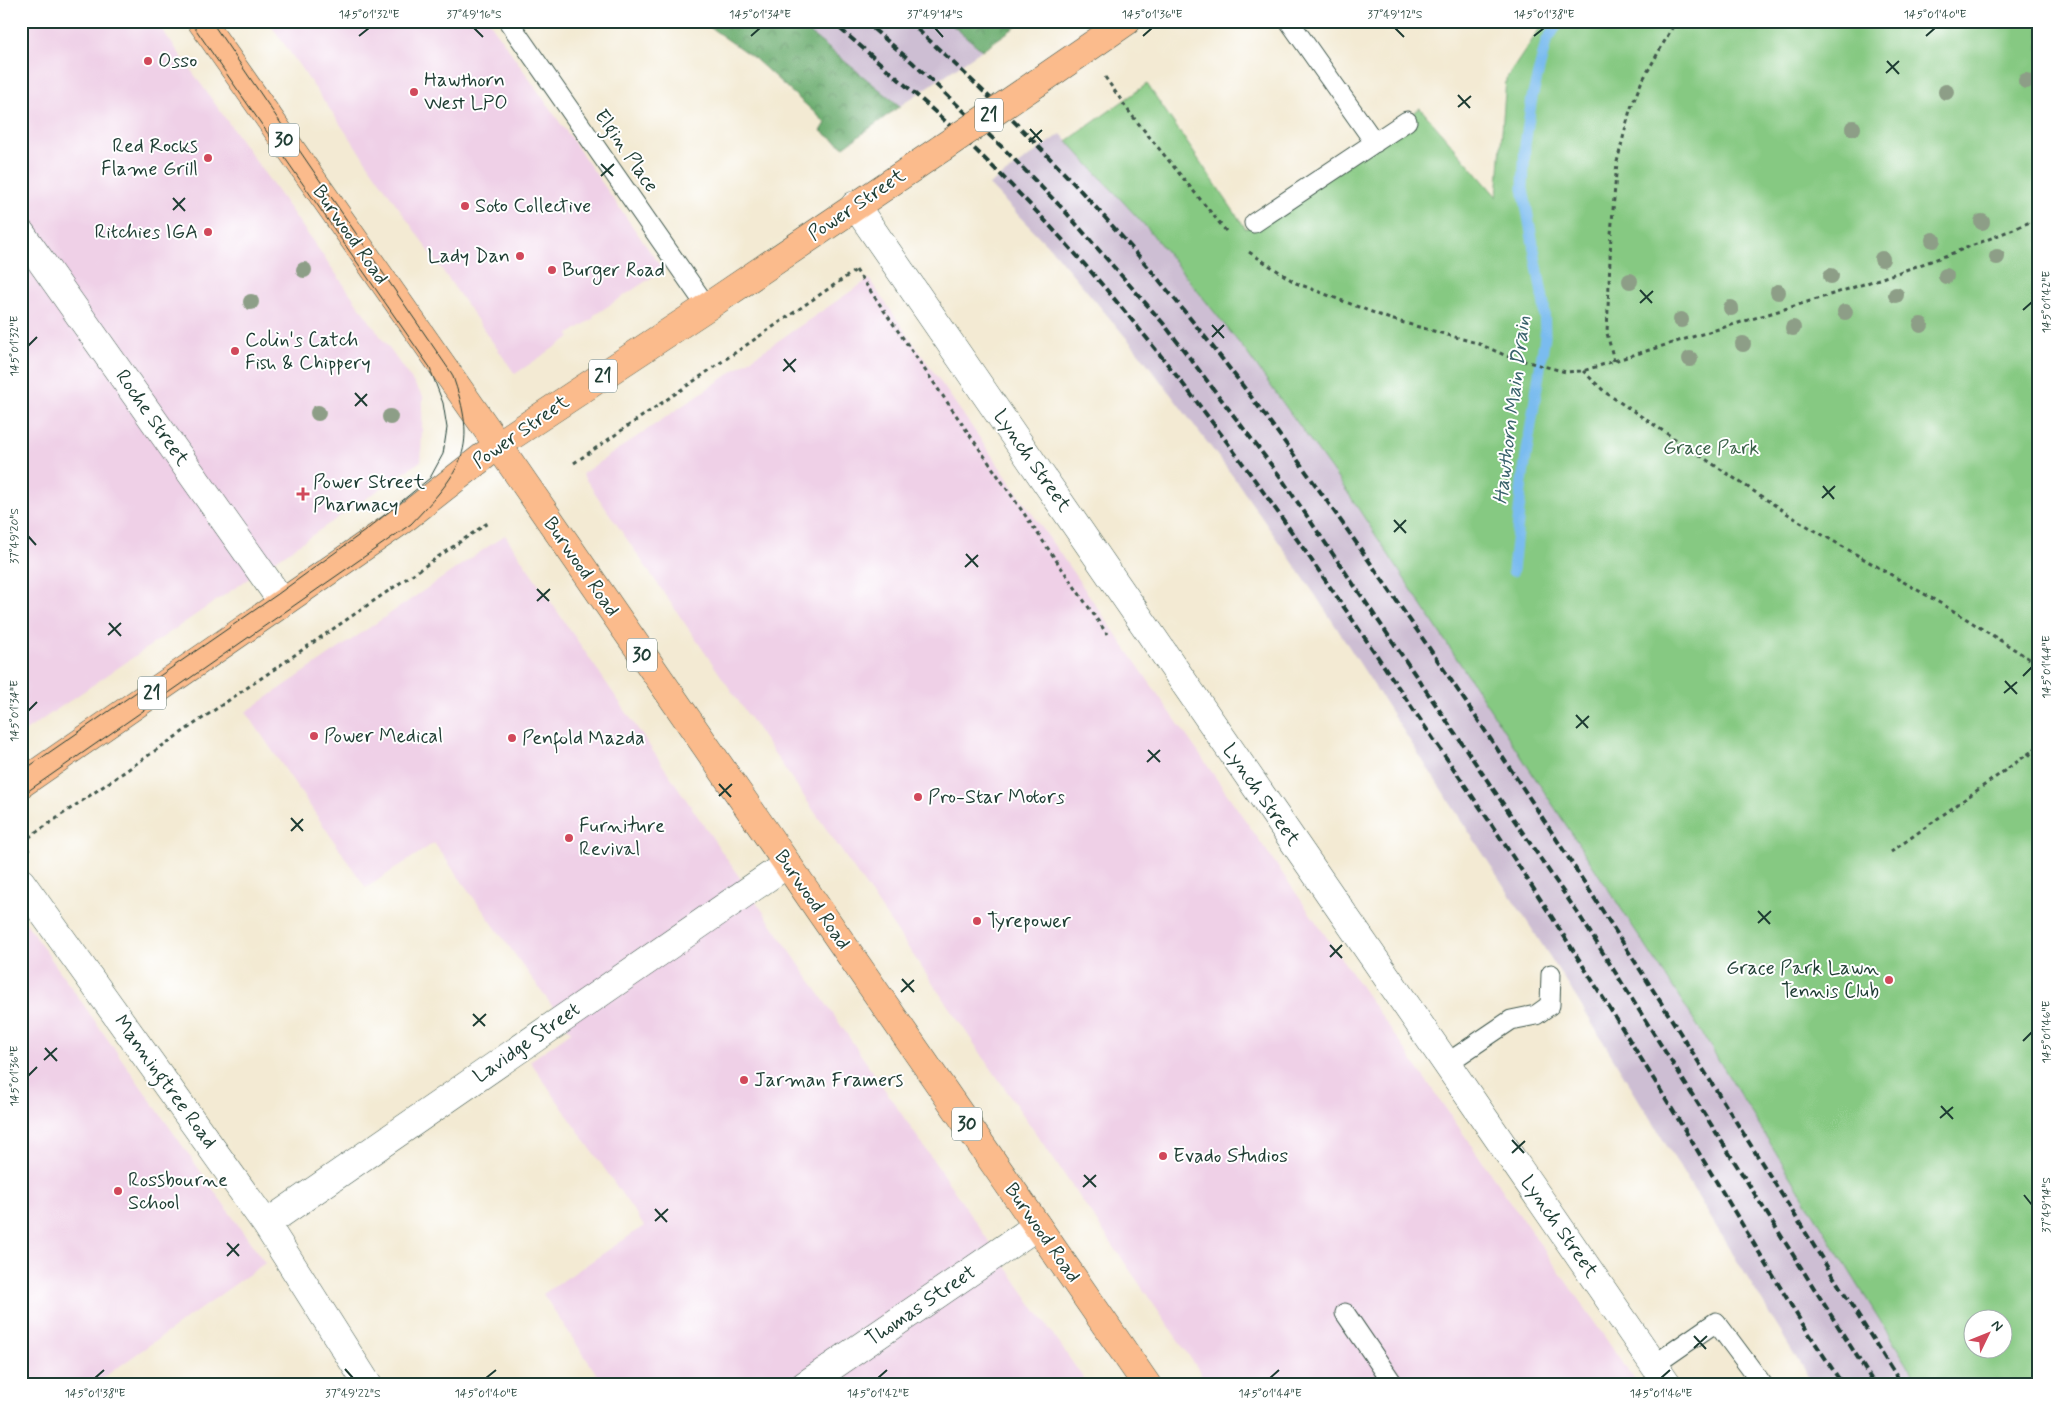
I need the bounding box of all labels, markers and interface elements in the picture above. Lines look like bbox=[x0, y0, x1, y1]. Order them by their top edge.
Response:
text: 145°01'32"E bbox=[339, 7, 399, 23]
text: 37°49'16"S bbox=[446, 7, 502, 23]
text: 145°01'34"E bbox=[729, 7, 791, 23]
text: 37°49'14"S bbox=[907, 7, 963, 23]
text: 145°01'36"E bbox=[1121, 7, 1183, 23]
text: 37°49'12"S bbox=[1368, 7, 1423, 23]
text: 145°01'38"E bbox=[1513, 7, 1575, 23]
text: 145°01'40"E bbox=[1903, 7, 1967, 23]
place label: Osso bbox=[158, 48, 197, 75]
marker: Osso bbox=[142, 55, 154, 67]
place label: Hawthorn West LPO bbox=[424, 67, 508, 117]
marker: Hawthorn West LPO bbox=[408, 86, 420, 98]
road number: 21 bbox=[975, 98, 1003, 132]
street label: Elgin Place bbox=[586, 104, 665, 199]
road number: 30 bbox=[269, 124, 299, 156]
place label: Red Rocks Flame Grill bbox=[101, 133, 198, 183]
marker: Red Rocks Flame Grill bbox=[202, 152, 214, 164]
street label: Power Street bbox=[803, 162, 911, 248]
street label: Burwood Road bbox=[306, 180, 394, 290]
place label: Soto Collective bbox=[475, 193, 591, 220]
marker: Soto Collective bbox=[459, 200, 471, 212]
place label: Ritchies IGA bbox=[95, 219, 198, 246]
marker: Ritchies IGA bbox=[202, 226, 214, 238]
place label: Lady Dan bbox=[427, 243, 510, 270]
marker: Lady Dan bbox=[514, 250, 526, 262]
place label: Burger Road bbox=[562, 257, 665, 285]
marker: Burger Road bbox=[546, 264, 558, 276]
text: 145°01'42"E bbox=[2039, 271, 2055, 333]
water label: Hawthorn Main Drain bbox=[1487, 314, 1537, 506]
text: 145°01'32"E bbox=[7, 316, 23, 376]
place label: Colin's Catch Fish & Chippery bbox=[245, 327, 371, 377]
marker: Colin's Catch Fish & Chippery bbox=[229, 345, 241, 357]
road number: 21 bbox=[589, 360, 617, 392]
street label: Roche Street bbox=[109, 364, 195, 472]
street label: Power Street bbox=[467, 389, 575, 475]
street label: Lynch Street bbox=[987, 404, 1078, 518]
park label: Grace Park bbox=[1663, 435, 1759, 462]
place label: Power Street Pharmacy bbox=[313, 469, 425, 519]
marker: Power Street Pharmacy bbox=[297, 488, 309, 500]
text: 37°49'20"S bbox=[7, 508, 23, 564]
street label: Burwood Road bbox=[537, 512, 625, 622]
text: 145°01'44"E bbox=[2039, 635, 2055, 699]
road number: 30 bbox=[627, 638, 657, 672]
road number: 21 bbox=[138, 676, 166, 710]
text: 145°01'34"E bbox=[7, 680, 23, 742]
place label: Power Medical bbox=[324, 723, 443, 750]
place label: Penfold Mazda bbox=[522, 725, 645, 754]
marker: Power Medical bbox=[308, 730, 320, 742]
marker: Penfold Mazda bbox=[506, 732, 518, 744]
street label: Lynch Street bbox=[1216, 738, 1307, 852]
place label: Pro-Star Motors bbox=[928, 784, 1065, 811]
marker: Pro-Star Motors bbox=[912, 791, 924, 803]
place label: Furniture Revival bbox=[579, 813, 665, 863]
marker: Furniture Revival bbox=[563, 832, 575, 844]
street label: Burwood Road bbox=[768, 845, 856, 955]
place label: Tyrepower bbox=[987, 908, 1072, 935]
marker: Tyrepower bbox=[971, 915, 983, 927]
place label: Grace Park Lawn Tennis Club bbox=[1726, 955, 1879, 1005]
marker: Grace Park Lawn Tennis Club bbox=[1883, 974, 1895, 986]
street label: Lavidge Street bbox=[468, 996, 586, 1090]
text: 145°01'46"E bbox=[2039, 1001, 2055, 1063]
street label: Manningtree Road bbox=[106, 1010, 223, 1156]
text: 145°01'36"E bbox=[7, 1045, 23, 1107]
place label: Jarman Framers bbox=[754, 1067, 904, 1094]
marker: Jarman Framers bbox=[738, 1074, 750, 1086]
road number: 30 bbox=[952, 1108, 982, 1140]
place label: Evado Studios bbox=[1173, 1143, 1288, 1170]
marker: Evado Studios bbox=[1157, 1150, 1169, 1162]
place label: Rossbourne School bbox=[128, 1167, 228, 1217]
street label: Lynch Street bbox=[1514, 1170, 1605, 1284]
text: 37°49'14"S bbox=[2039, 1177, 2055, 1233]
street label: Burwood Road bbox=[998, 1178, 1086, 1288]
marker: Rossbourne School bbox=[112, 1185, 124, 1197]
street label: Thomas Street bbox=[860, 1259, 982, 1353]
north arrow bbox=[1962, 1308, 2012, 1358]
text: N bbox=[1987, 1316, 2007, 1335]
text: 145°01'38"E bbox=[64, 1386, 126, 1402]
text: 37°49'22"S bbox=[325, 1386, 381, 1402]
text: 145°01'40"E bbox=[454, 1386, 518, 1402]
text: 145°01'42"E bbox=[847, 1386, 909, 1402]
text: 145°01'44"E bbox=[1238, 1386, 1302, 1402]
text: 145°01'46"E bbox=[1630, 1386, 1692, 1402]

